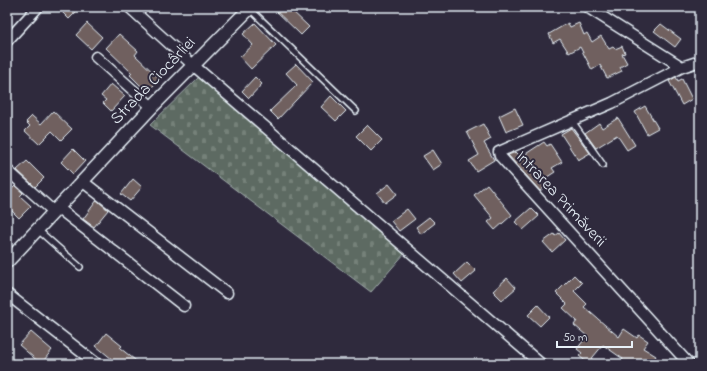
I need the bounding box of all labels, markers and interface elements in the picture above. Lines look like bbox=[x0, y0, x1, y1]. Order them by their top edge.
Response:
street label: Strada Ciocârliei bbox=[104, 31, 202, 131]
street label: Intrarea Primăverii bbox=[510, 145, 612, 253]
scale bar bbox=[557, 323, 632, 349]
text: 50 m bbox=[563, 329, 587, 347]

